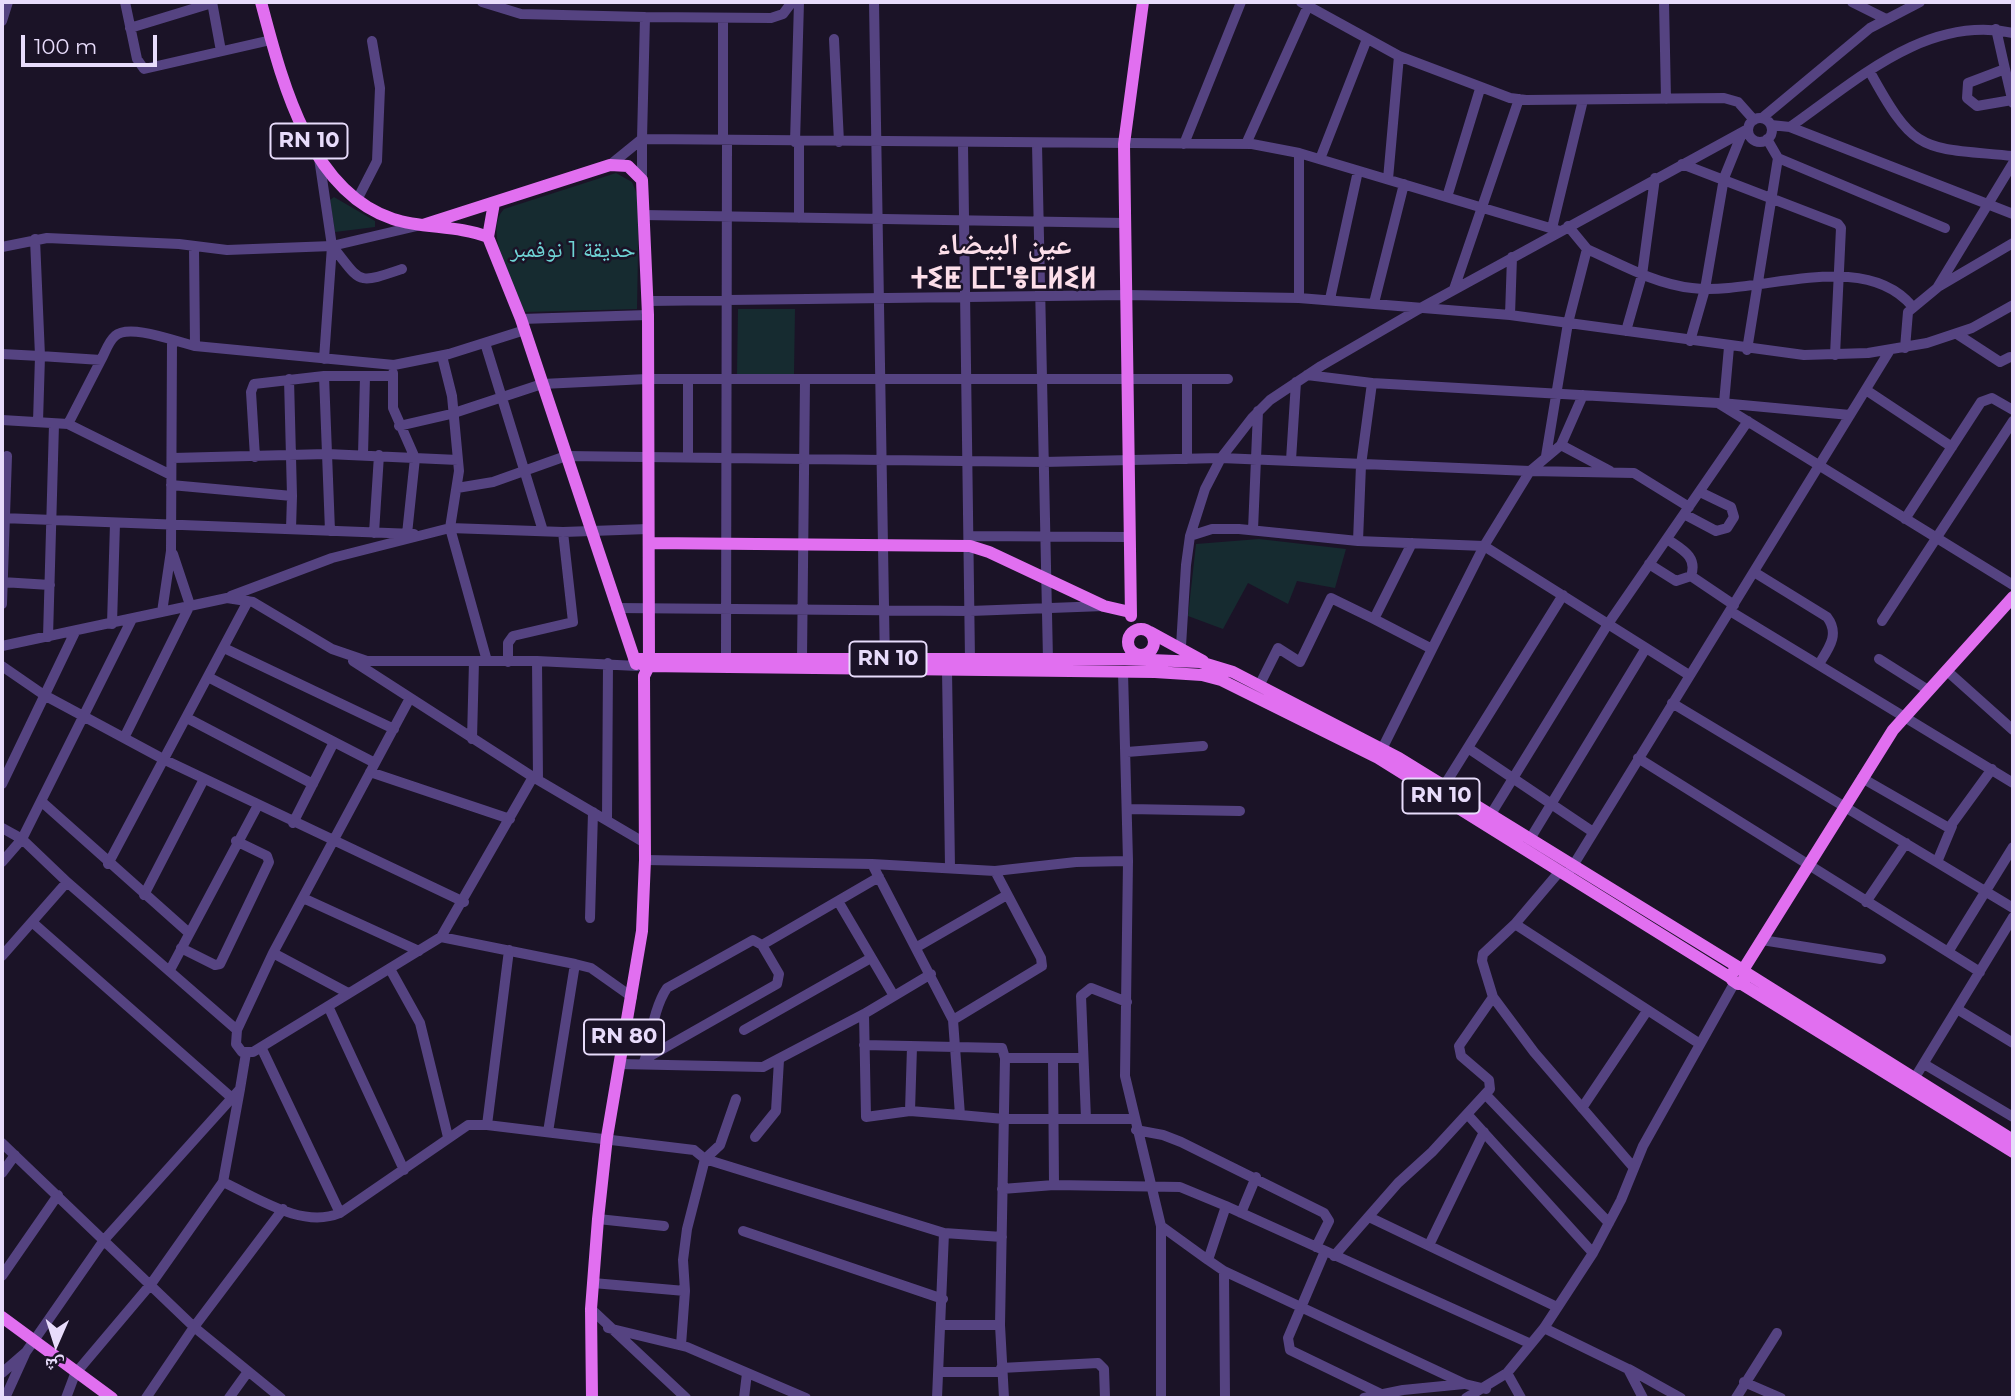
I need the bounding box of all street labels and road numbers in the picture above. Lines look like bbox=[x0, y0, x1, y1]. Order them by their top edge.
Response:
road number: RN 10 bbox=[270, 124, 348, 158]
road number: RN 10 bbox=[850, 642, 926, 676]
road number: RN 10 bbox=[1402, 778, 1480, 814]
road number: RN 80 bbox=[584, 1020, 664, 1054]

